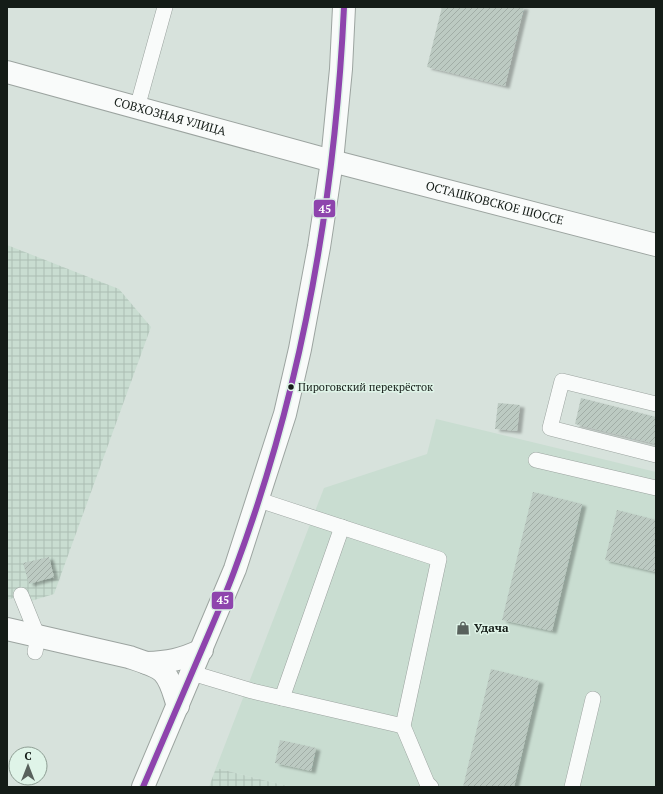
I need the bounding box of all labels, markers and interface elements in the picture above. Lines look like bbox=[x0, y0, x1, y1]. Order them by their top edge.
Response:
street label: СОВХОЗНАЯ УЛИЦА bbox=[113, 94, 229, 139]
street label: ОСТАШКОВСКОЕ ШОССЕ bbox=[424, 178, 565, 228]
line badge: 45 bbox=[313, 199, 336, 218]
text: 45 bbox=[319, 202, 331, 216]
place label: Пироговский перекрёсток bbox=[298, 380, 433, 394]
marker: Пироговский перекрёсток bbox=[286, 382, 296, 392]
line badge: 45 bbox=[211, 591, 234, 610]
text: 45 bbox=[217, 593, 229, 607]
shop icon: Удача bbox=[455, 620, 471, 636]
place label: Удача bbox=[474, 620, 509, 635]
north arrow bbox=[8, 746, 48, 786]
text: С bbox=[24, 749, 32, 763]

